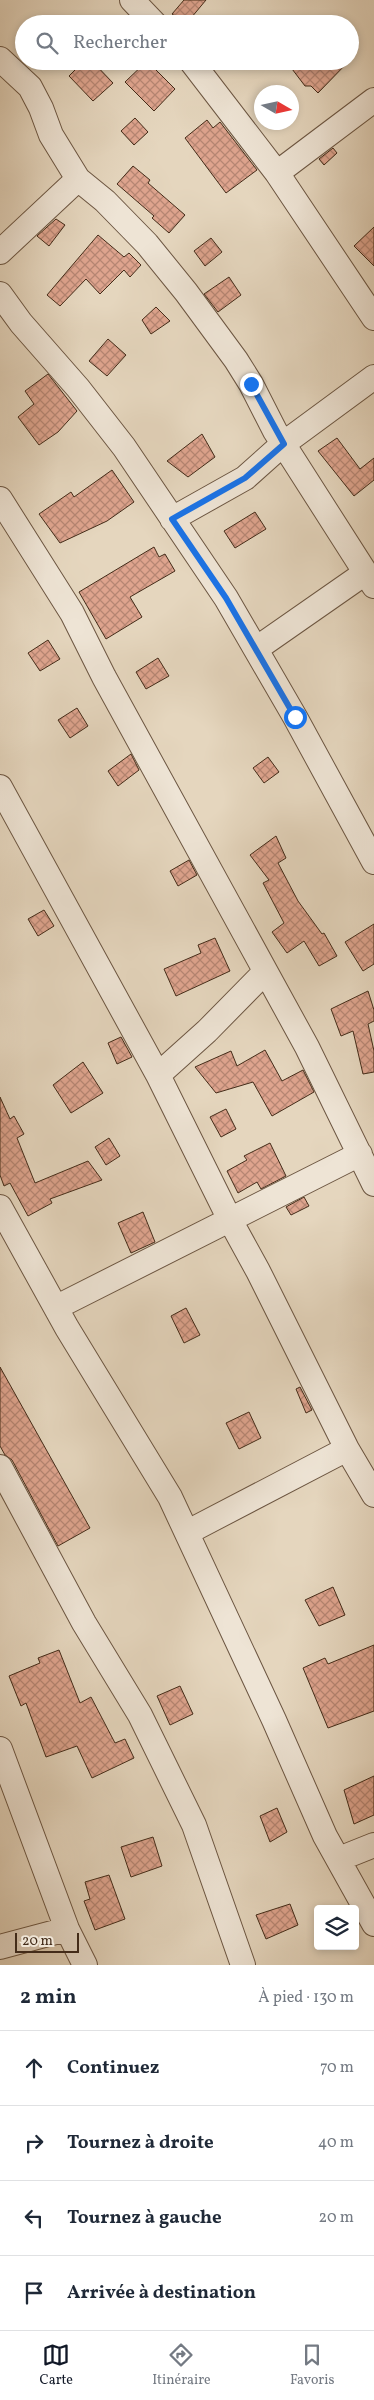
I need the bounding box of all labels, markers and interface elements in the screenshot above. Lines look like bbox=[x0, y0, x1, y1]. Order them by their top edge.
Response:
search box bbox=[15, 15, 359, 70]
icon: search bbox=[33, 29, 61, 57]
text: Rechercher bbox=[73, 30, 167, 56]
north arrow bbox=[254, 85, 299, 130]
route end bbox=[240, 373, 263, 396]
route start bbox=[284, 706, 307, 729]
map controls bbox=[314, 1905, 359, 1950]
button: layers bbox=[314, 1905, 359, 1950]
scale bar bbox=[15, 1930, 79, 1953]
text: 20 m bbox=[22, 1932, 53, 1951]
text: 2 min bbox=[20, 1983, 77, 2012]
text: À pied · 130 m bbox=[258, 1987, 354, 2009]
icon: ahead bbox=[20, 2054, 48, 2082]
text: Continuez bbox=[67, 2055, 159, 2081]
text: 70 m bbox=[320, 2057, 354, 2079]
icon: right bbox=[20, 2129, 48, 2157]
text: Tournez à droite bbox=[67, 2130, 214, 2156]
text: 40 m bbox=[318, 2132, 354, 2154]
icon: left bbox=[20, 2204, 48, 2232]
text: Tournez à gauche bbox=[67, 2205, 222, 2231]
text: 20 m bbox=[319, 2207, 354, 2229]
icon: arrive bbox=[20, 2279, 48, 2307]
text: Arrivée à destination bbox=[67, 2280, 256, 2306]
tab: Carte bbox=[40, 2341, 73, 2390]
tab: Itinéraire bbox=[152, 2341, 211, 2390]
tab: Favoris bbox=[290, 2341, 334, 2390]

